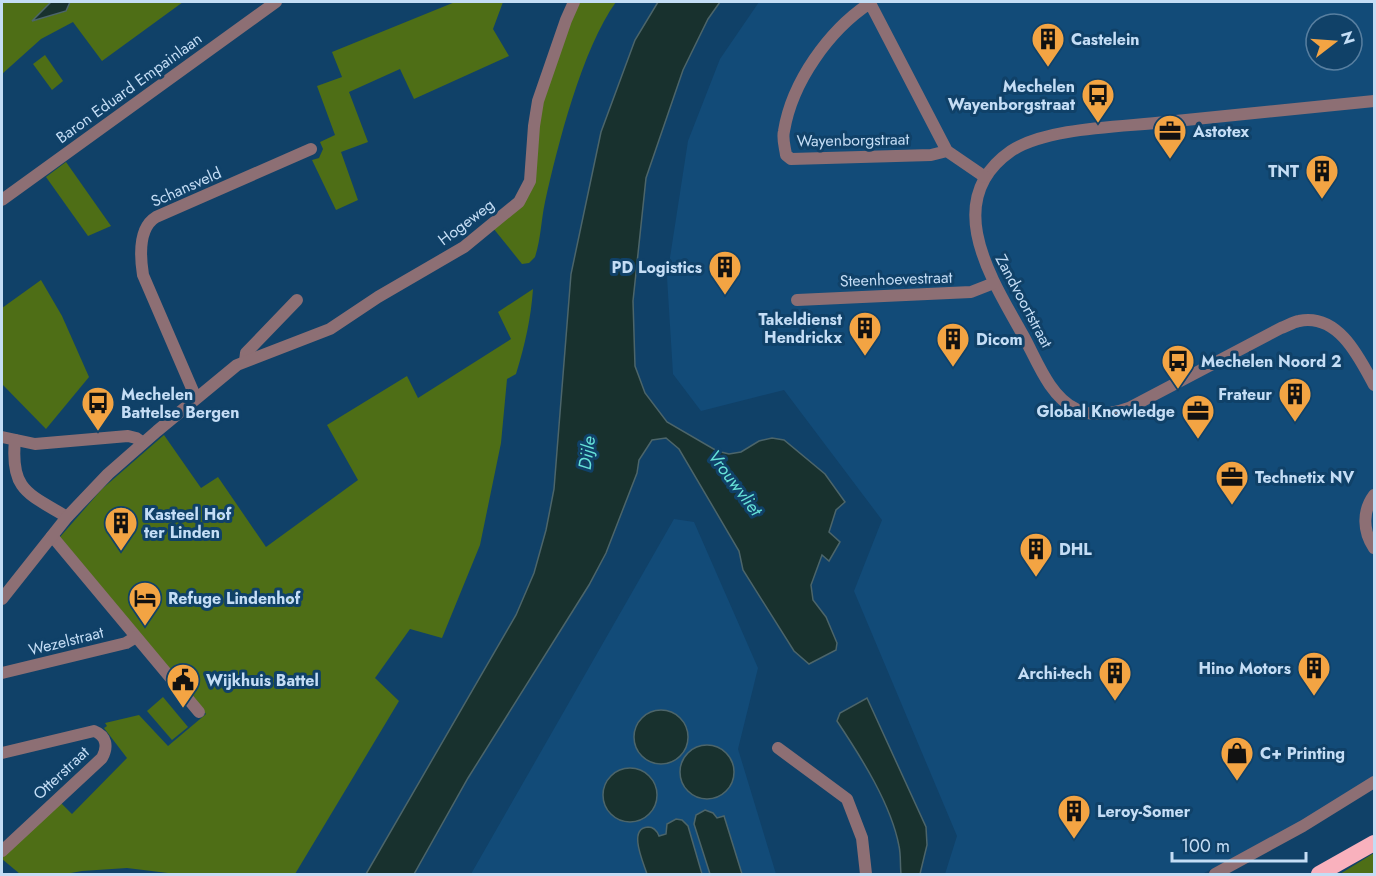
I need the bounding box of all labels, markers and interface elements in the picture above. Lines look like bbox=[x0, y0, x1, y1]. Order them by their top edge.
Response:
north arrow bbox=[1304, 12, 1364, 72]
building icon: Castelein bbox=[1030, 21, 1066, 68]
street label: Baron Eduard Empainlaan bbox=[51, 27, 207, 149]
place label: Castelein bbox=[1071, 28, 1140, 51]
text: N bbox=[1335, 28, 1361, 47]
place label: Mechelen Wayenborgstraat bbox=[948, 75, 1076, 116]
bus stop icon: Mechelen Wayenborgstraat bbox=[1080, 77, 1116, 124]
office icon: Astotex bbox=[1152, 113, 1188, 160]
place label: Astotex bbox=[1192, 120, 1250, 143]
street label: Wayenborgstraat bbox=[797, 128, 910, 152]
building icon: TNT bbox=[1304, 153, 1340, 200]
place label: TNT bbox=[1268, 160, 1299, 183]
street label: Schansveld bbox=[147, 161, 225, 213]
street label: Hogeweg bbox=[433, 193, 499, 251]
building icon: PD Logistics bbox=[707, 249, 743, 296]
street label: Zandvoortstraat bbox=[990, 250, 1058, 352]
place label: PD Logistics bbox=[611, 256, 702, 279]
street label: Steenhoevestraat bbox=[839, 266, 953, 292]
place label: Takeldienst Hendrickx bbox=[758, 308, 843, 349]
building icon: Takeldienst Hendrickx bbox=[847, 310, 883, 357]
building icon: Dicom bbox=[935, 321, 971, 368]
place label: Dicom bbox=[976, 328, 1023, 351]
bus stop icon: Mechelen Noord 2 bbox=[1160, 343, 1196, 390]
place label: Mechelen Noord 2 bbox=[1201, 350, 1341, 373]
building icon: Frateur bbox=[1277, 376, 1313, 423]
place label: Mechelen Battelse Bergen bbox=[121, 383, 239, 424]
place label: Frateur bbox=[1218, 383, 1272, 406]
bus stop icon: Mechelen Battelse Bergen bbox=[80, 385, 116, 432]
office icon: Global Knowledge bbox=[1180, 393, 1216, 440]
place label: Global Knowledge bbox=[1037, 400, 1175, 423]
water label: Dijle bbox=[572, 434, 602, 472]
water label: Vrouwvliet bbox=[702, 445, 769, 523]
office icon: Technetix NV bbox=[1214, 459, 1250, 506]
place label: Technetix NV bbox=[1255, 466, 1354, 489]
place label: Kasteel Hof ter Linden bbox=[144, 503, 233, 544]
building icon: Kasteel Hof ter Linden bbox=[103, 505, 139, 552]
building icon: DHL bbox=[1018, 531, 1054, 578]
place label: DHL bbox=[1059, 538, 1092, 561]
hotel icon: Refuge Lindenhof bbox=[127, 580, 163, 627]
place label: Refuge Lindenhof bbox=[168, 587, 302, 610]
street label: Wezelstraat bbox=[26, 621, 106, 661]
building icon: Hino Motors bbox=[1296, 650, 1332, 697]
building icon: Archi-tech bbox=[1097, 655, 1133, 702]
place label: Hino Motors bbox=[1198, 657, 1291, 680]
public building icon: Wijkhuis Battel bbox=[165, 662, 201, 709]
place label: Archi-tech bbox=[1017, 662, 1092, 685]
place label: Wijkhuis Battel bbox=[206, 669, 319, 692]
shop icon: C+ Printing bbox=[1219, 735, 1255, 782]
street label: Otterstraat bbox=[28, 741, 94, 805]
place label: C+ Printing bbox=[1260, 742, 1345, 765]
building icon: Leroy-Somer bbox=[1056, 793, 1092, 840]
place label: Leroy-Somer bbox=[1097, 800, 1191, 823]
scale bar bbox=[1172, 825, 1306, 863]
text: 100 m bbox=[1181, 833, 1230, 859]

